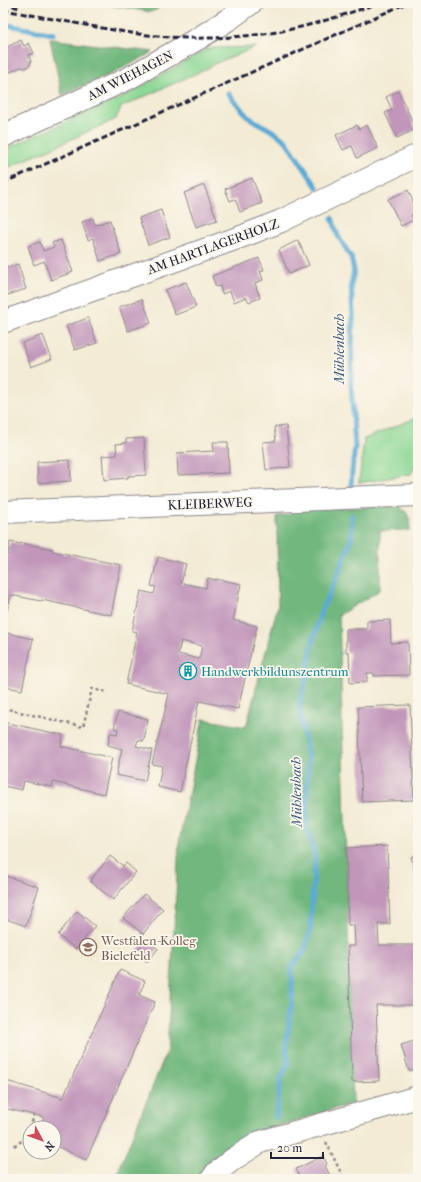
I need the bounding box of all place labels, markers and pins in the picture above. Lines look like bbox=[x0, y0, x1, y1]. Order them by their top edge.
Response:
building icon: Handwerkbildunszentrum bbox=[178, 661, 198, 681]
place label: Handwerkbildunszentrum bbox=[201, 664, 349, 679]
place label: Westfalen-Kolleg Bielefeld bbox=[100, 933, 197, 963]
school or university icon: Westfalen-Kolleg Bielefeld bbox=[78, 937, 98, 957]

